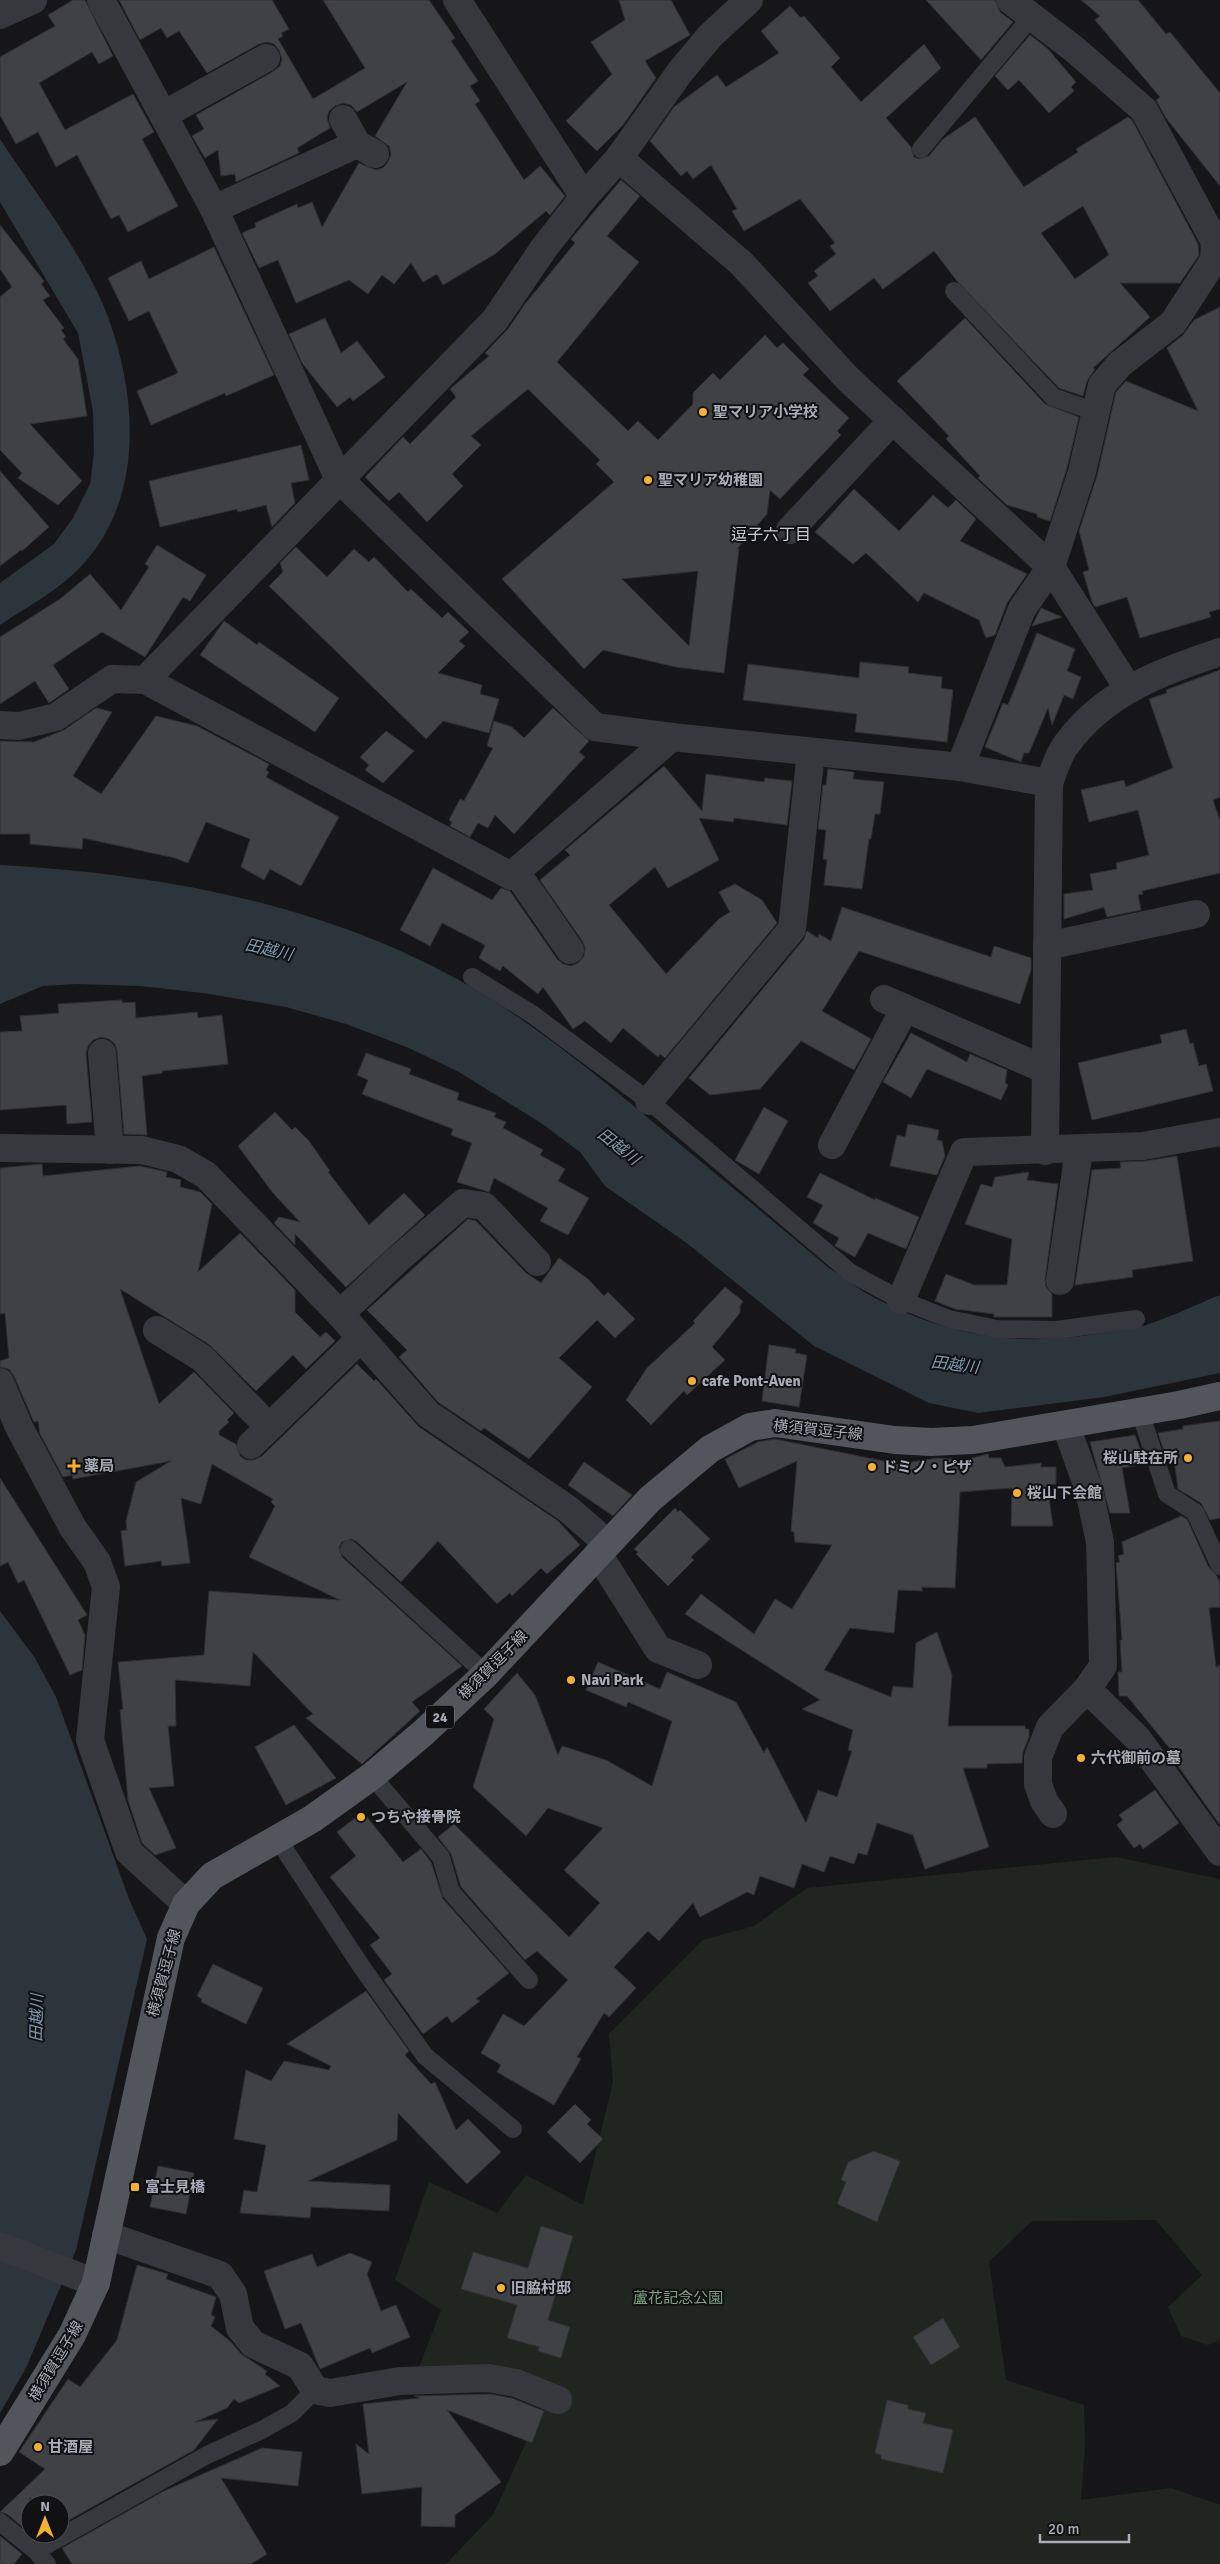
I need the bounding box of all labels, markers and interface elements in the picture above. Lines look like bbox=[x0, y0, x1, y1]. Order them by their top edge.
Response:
place label: 聖マリア小学校 bbox=[713, 403, 818, 421]
marker: 聖マリア小学校 bbox=[697, 406, 709, 418]
place label: 聖マリア幼稚園 bbox=[658, 471, 763, 489]
marker: 聖マリア幼稚園 bbox=[642, 474, 654, 486]
district label: 逗子六丁目 bbox=[731, 525, 811, 545]
water label: 田越川 bbox=[243, 935, 296, 966]
water label: 田越川 bbox=[593, 1124, 645, 1171]
water label: 田越川 bbox=[930, 1352, 982, 1378]
place label: cafe Pont-Aven bbox=[702, 1372, 801, 1390]
marker: cafe Pont-Aven bbox=[686, 1375, 698, 1387]
street label: 横須賀逗子線 bbox=[772, 1416, 864, 1444]
place label: 桜山駐在所 bbox=[1103, 1449, 1178, 1467]
marker: 桜山駐在所 bbox=[1182, 1452, 1194, 1464]
place label: 薬局 bbox=[84, 1457, 114, 1475]
place label: ドミノ・ピザ bbox=[882, 1458, 972, 1476]
marker: 薬局 bbox=[68, 1460, 80, 1472]
marker: ドミノ・ピザ bbox=[866, 1461, 878, 1473]
place label: 桜山下会館 bbox=[1027, 1484, 1102, 1502]
marker: 桜山下会館 bbox=[1011, 1487, 1023, 1499]
street label: 横須賀逗子線 bbox=[455, 1627, 531, 1703]
place label: Navi Park bbox=[581, 1671, 644, 1689]
marker: Navi Park bbox=[565, 1674, 577, 1686]
road number: 24 bbox=[426, 1705, 454, 1728]
place label: 六代御前の墓 bbox=[1091, 1749, 1181, 1767]
marker: 六代御前の墓 bbox=[1075, 1752, 1087, 1764]
place label: つちや接骨院 bbox=[371, 1808, 461, 1826]
marker: つちや接骨院 bbox=[355, 1811, 367, 1823]
street label: 横須賀逗子線 bbox=[144, 1927, 184, 2019]
water label: 田越川 bbox=[27, 1992, 47, 2042]
place label: 富士見橋 bbox=[145, 2178, 206, 2196]
marker: 富士見橋 bbox=[129, 2181, 141, 2193]
place label: 旧脇村邸 bbox=[511, 2279, 571, 2297]
marker: 旧脇村邸 bbox=[495, 2282, 507, 2294]
park label: 蘆花記念公園 bbox=[633, 2289, 723, 2307]
street label: 横須賀逗子線 bbox=[25, 2318, 87, 2404]
place label: 甘酒屋 bbox=[48, 2438, 93, 2456]
marker: 甘酒屋 bbox=[32, 2441, 44, 2453]
north arrow bbox=[20, 2494, 70, 2544]
text: N bbox=[40, 2498, 50, 2515]
scale bar bbox=[1040, 2512, 1129, 2544]
text: 20 m bbox=[1048, 2520, 1079, 2538]

